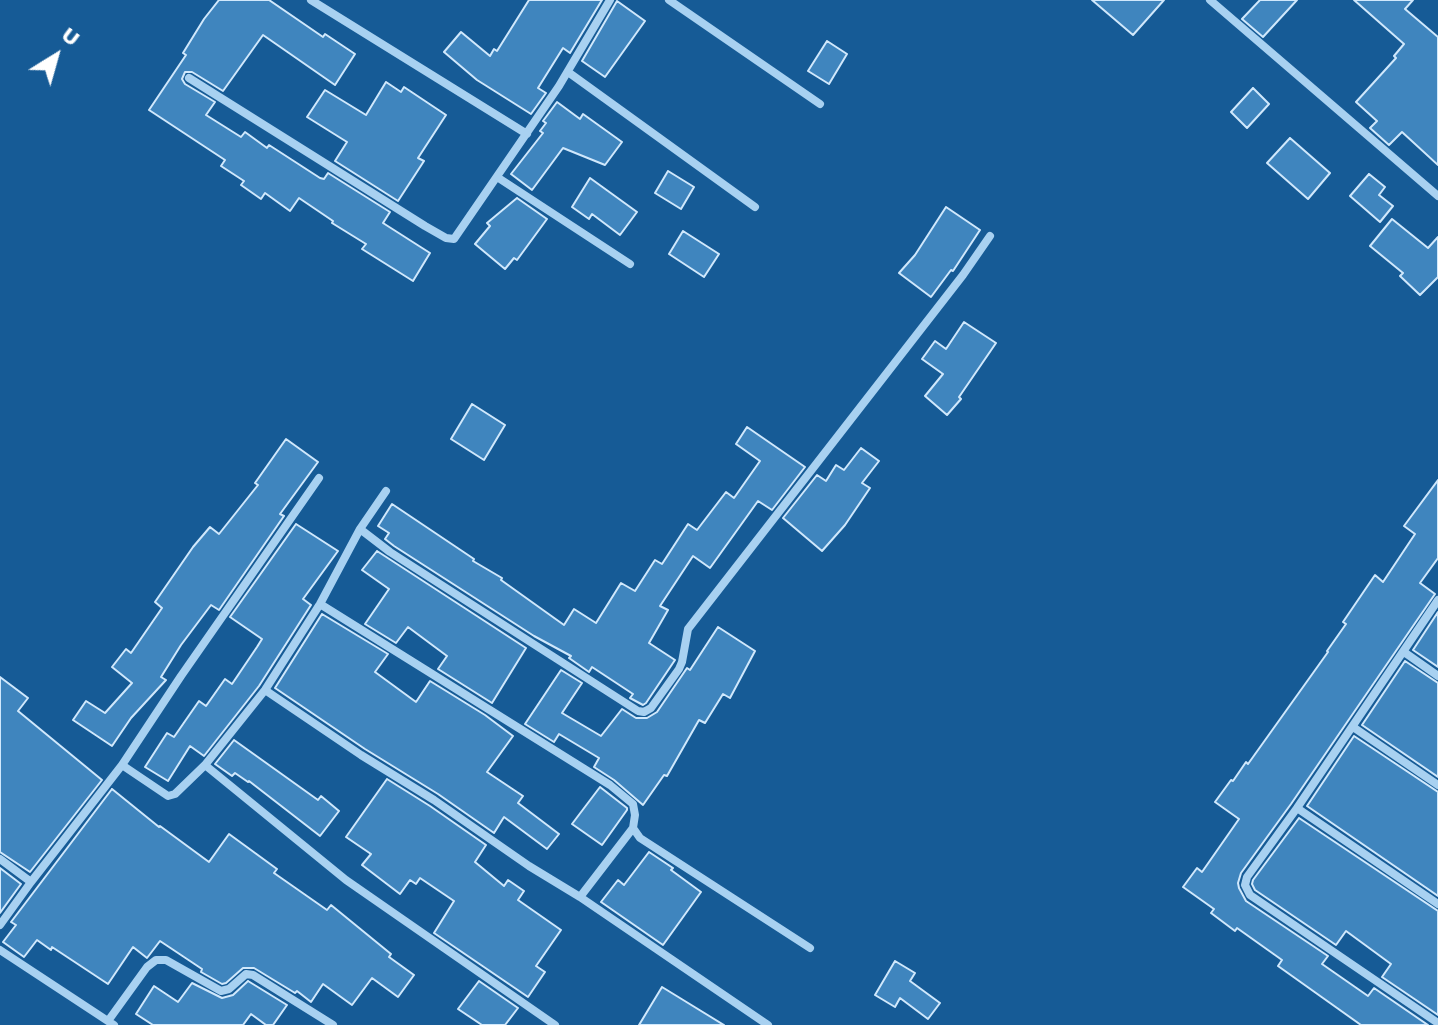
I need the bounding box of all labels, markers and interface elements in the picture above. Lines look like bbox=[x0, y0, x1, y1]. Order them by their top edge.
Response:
north arrow bbox=[16, 16, 96, 96]
text: U bbox=[57, 22, 85, 51]

